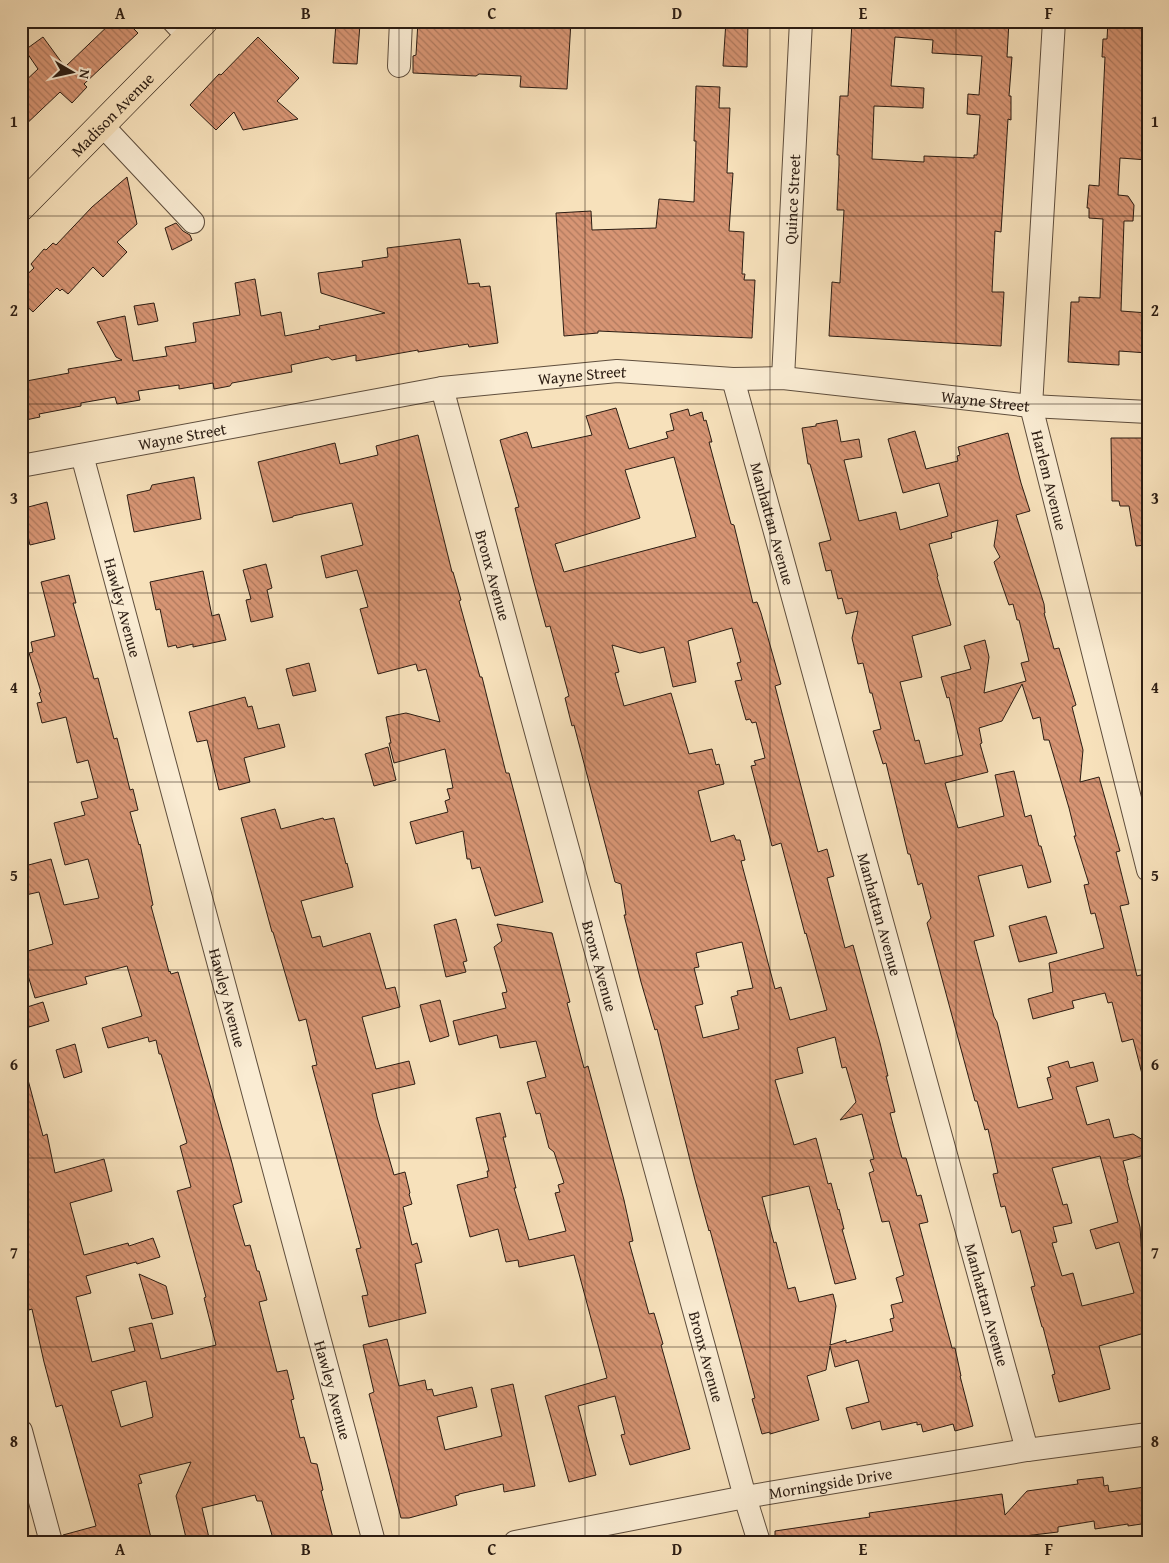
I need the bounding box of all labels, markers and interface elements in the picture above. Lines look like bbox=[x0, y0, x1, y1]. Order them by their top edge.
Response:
text: A bbox=[115, 1, 126, 25]
text: B bbox=[301, 1, 311, 25]
text: C bbox=[487, 1, 497, 25]
text: D bbox=[672, 1, 682, 25]
text: E bbox=[859, 1, 868, 25]
text: F bbox=[1045, 1, 1053, 25]
north arrow bbox=[48, 48, 98, 98]
street label: Madison Avenue bbox=[65, 67, 159, 162]
text: N bbox=[74, 68, 95, 81]
text: 1 bbox=[10, 109, 18, 133]
text: 1 bbox=[1151, 109, 1159, 133]
street label: Quince Street bbox=[778, 153, 806, 245]
text: 2 bbox=[10, 298, 18, 322]
text: 2 bbox=[1151, 298, 1159, 322]
street label: Wayne Street bbox=[537, 359, 628, 391]
street label: Wayne Street bbox=[940, 384, 1031, 418]
street label: Wayne Street bbox=[136, 416, 229, 456]
street label: Harlem Avenue bbox=[1025, 427, 1074, 533]
street label: Manhattan Avenue bbox=[744, 459, 801, 588]
text: 3 bbox=[10, 486, 18, 510]
text: 3 bbox=[1151, 486, 1159, 510]
street label: Bronx Avenue bbox=[469, 527, 517, 623]
street label: Hawley Avenue bbox=[98, 555, 148, 660]
text: 4 bbox=[10, 675, 18, 699]
text: 4 bbox=[1151, 675, 1159, 699]
street label: Manhattan Avenue bbox=[852, 850, 908, 979]
text: 5 bbox=[10, 863, 18, 887]
text: 5 bbox=[1151, 863, 1159, 887]
street label: Bronx Avenue bbox=[576, 918, 624, 1014]
street label: Hawley Avenue bbox=[203, 945, 253, 1050]
text: 6 bbox=[10, 1052, 18, 1076]
text: 6 bbox=[1151, 1052, 1159, 1076]
text: 7 bbox=[10, 1240, 18, 1264]
street label: Manhattan Avenue bbox=[959, 1240, 1015, 1369]
text: 7 bbox=[1151, 1240, 1159, 1264]
street label: Bronx Avenue bbox=[683, 1308, 731, 1405]
street label: Hawley Avenue bbox=[308, 1337, 358, 1442]
text: 8 bbox=[10, 1429, 18, 1453]
text: 8 bbox=[1151, 1429, 1159, 1453]
street label: Morningside Drive bbox=[767, 1461, 894, 1505]
text: A bbox=[115, 1537, 126, 1561]
text: B bbox=[301, 1537, 311, 1561]
text: C bbox=[487, 1537, 497, 1561]
text: D bbox=[672, 1537, 682, 1561]
text: E bbox=[859, 1537, 868, 1561]
text: F bbox=[1045, 1537, 1053, 1561]

